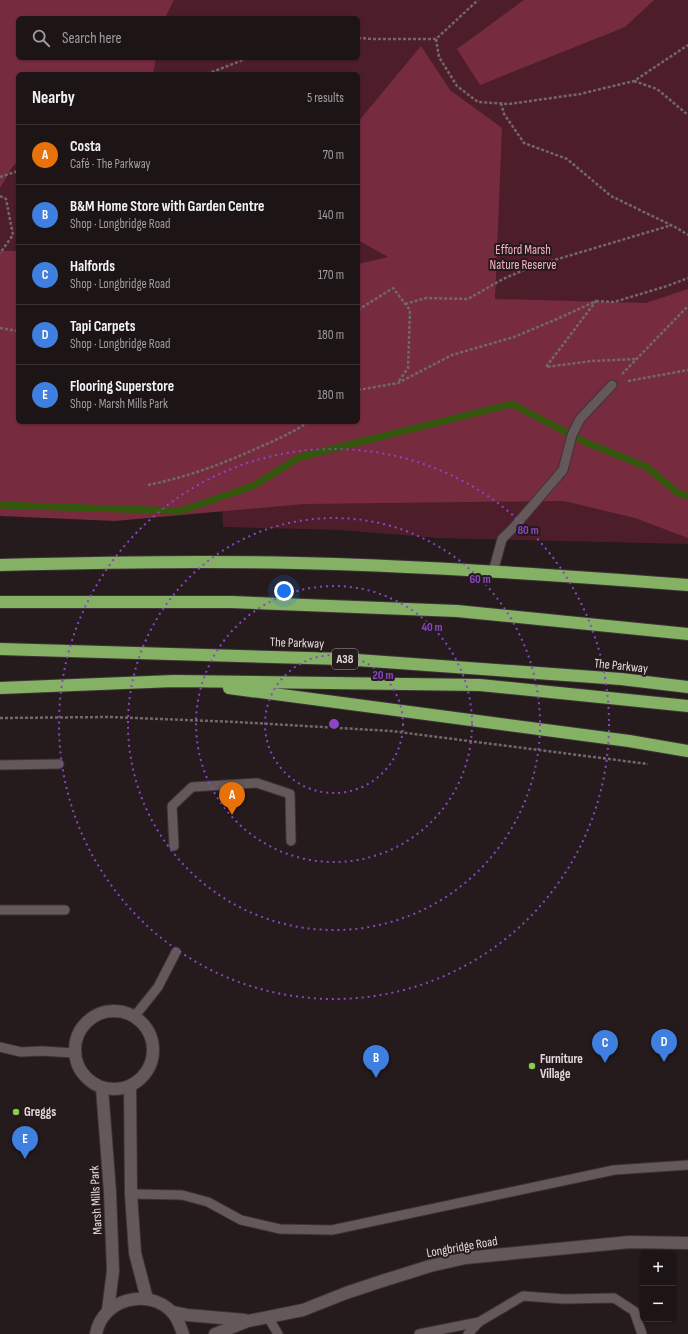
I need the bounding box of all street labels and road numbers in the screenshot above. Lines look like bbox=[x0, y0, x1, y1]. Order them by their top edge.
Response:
street label: The Parkway bbox=[270, 634, 324, 652]
road number: A38 bbox=[332, 649, 358, 669]
street label: The Parkway bbox=[593, 655, 649, 677]
street label: Marsh Mills Park bbox=[86, 1165, 106, 1235]
street label: Longbridge Road bbox=[425, 1233, 499, 1261]

